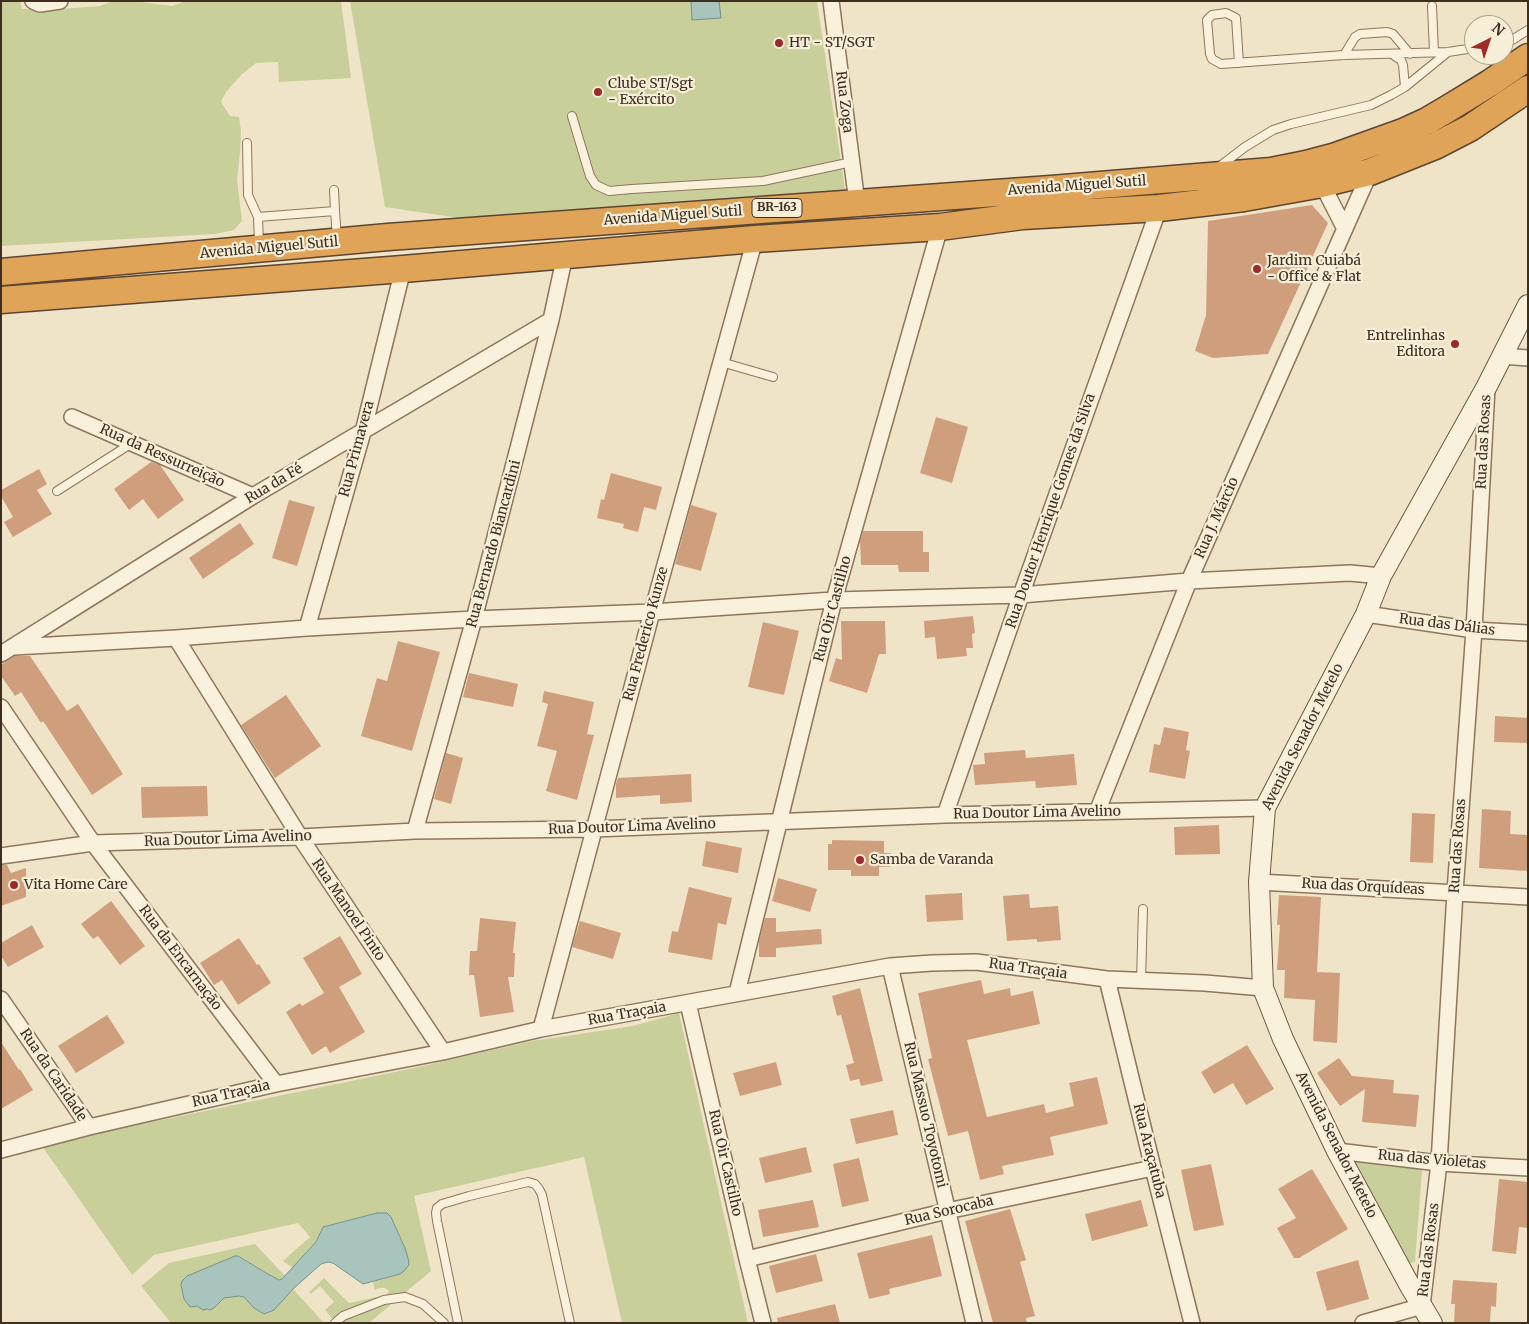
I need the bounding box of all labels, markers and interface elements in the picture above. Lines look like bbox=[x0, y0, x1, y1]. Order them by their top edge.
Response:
north arrow bbox=[1464, 15, 1514, 65]
text: N bbox=[1488, 19, 1508, 40]
place label: HT - ST/SGT bbox=[789, 35, 875, 51]
marker: HT - ST/SGT bbox=[773, 37, 785, 49]
street label: Rua Zoga bbox=[832, 70, 856, 134]
place label: Clube ST/Sgt - Exército bbox=[608, 76, 693, 108]
marker: Clube ST/Sgt - Exército bbox=[592, 86, 604, 98]
street label: Avenida Miguel Sutil bbox=[1007, 173, 1147, 199]
road number: BR-163 bbox=[752, 198, 802, 218]
street label: Avenida Miguel Sutil bbox=[603, 203, 743, 229]
street label: Avenida Miguel Sutil bbox=[199, 234, 339, 262]
place label: Jardim Cuiabá - Office & Flat bbox=[1267, 253, 1361, 286]
marker: Jardim Cuiabá - Office & Flat bbox=[1251, 263, 1263, 275]
place label: Entrelinhas Editora bbox=[1367, 328, 1445, 361]
marker: Entrelinhas Editora bbox=[1449, 338, 1461, 350]
street label: Rua Doutor Henrique Gomes da Silva bbox=[1003, 391, 1099, 631]
street label: Rua das Rosas bbox=[1473, 394, 1495, 490]
street label: Rua Primavera bbox=[336, 399, 378, 499]
street label: Rua da Ressurreição bbox=[97, 421, 227, 491]
street label: Rua Bernardo Biancardini bbox=[463, 458, 525, 630]
street label: Rua da Fé bbox=[242, 460, 306, 508]
street label: Rua J. Márcio bbox=[1192, 475, 1242, 561]
street label: Rua Oir Castilho bbox=[811, 554, 855, 664]
street label: Rua Frederico Kunze bbox=[620, 565, 672, 703]
street label: Rua das Dálias bbox=[1398, 611, 1496, 639]
street label: Avenida Senador Metelo bbox=[1259, 661, 1347, 813]
street label: Rua das Rosas bbox=[1446, 798, 1470, 894]
street label: Rua Doutor Lima Avelino bbox=[953, 803, 1121, 823]
street label: Rua Doutor Lima Avelino bbox=[548, 816, 716, 838]
street label: Rua Doutor Lima Avelino bbox=[144, 828, 312, 850]
place label: Samba de Varanda bbox=[870, 852, 993, 868]
marker: Samba de Varanda bbox=[854, 854, 866, 866]
street label: Rua Manoel Pinto bbox=[308, 856, 388, 964]
street label: Rua das Orquídeas bbox=[1301, 875, 1425, 899]
place label: Vita Home Care bbox=[24, 877, 128, 893]
marker: Vita Home Care bbox=[8, 879, 20, 891]
street label: Rua da Encarnação bbox=[135, 902, 225, 1014]
street label: Rua Traçaia bbox=[988, 955, 1068, 983]
street label: Rua Traçaia bbox=[587, 999, 667, 1029]
street label: Rua da Caridade bbox=[16, 1026, 90, 1124]
street label: Rua Massuo Toyotomi bbox=[900, 1040, 950, 1190]
street label: Avenida Senador Metelo bbox=[1292, 1069, 1380, 1221]
street label: Rua Traçaia bbox=[191, 1077, 271, 1111]
street label: Rua Araçatuba bbox=[1129, 1102, 1169, 1200]
street label: Rua Oir Castilho bbox=[705, 1108, 745, 1218]
street label: Rua das Violetas bbox=[1377, 1147, 1487, 1173]
street label: Rua Sorocaba bbox=[903, 1193, 995, 1229]
street label: Rua das Rosas bbox=[1415, 1202, 1443, 1298]

